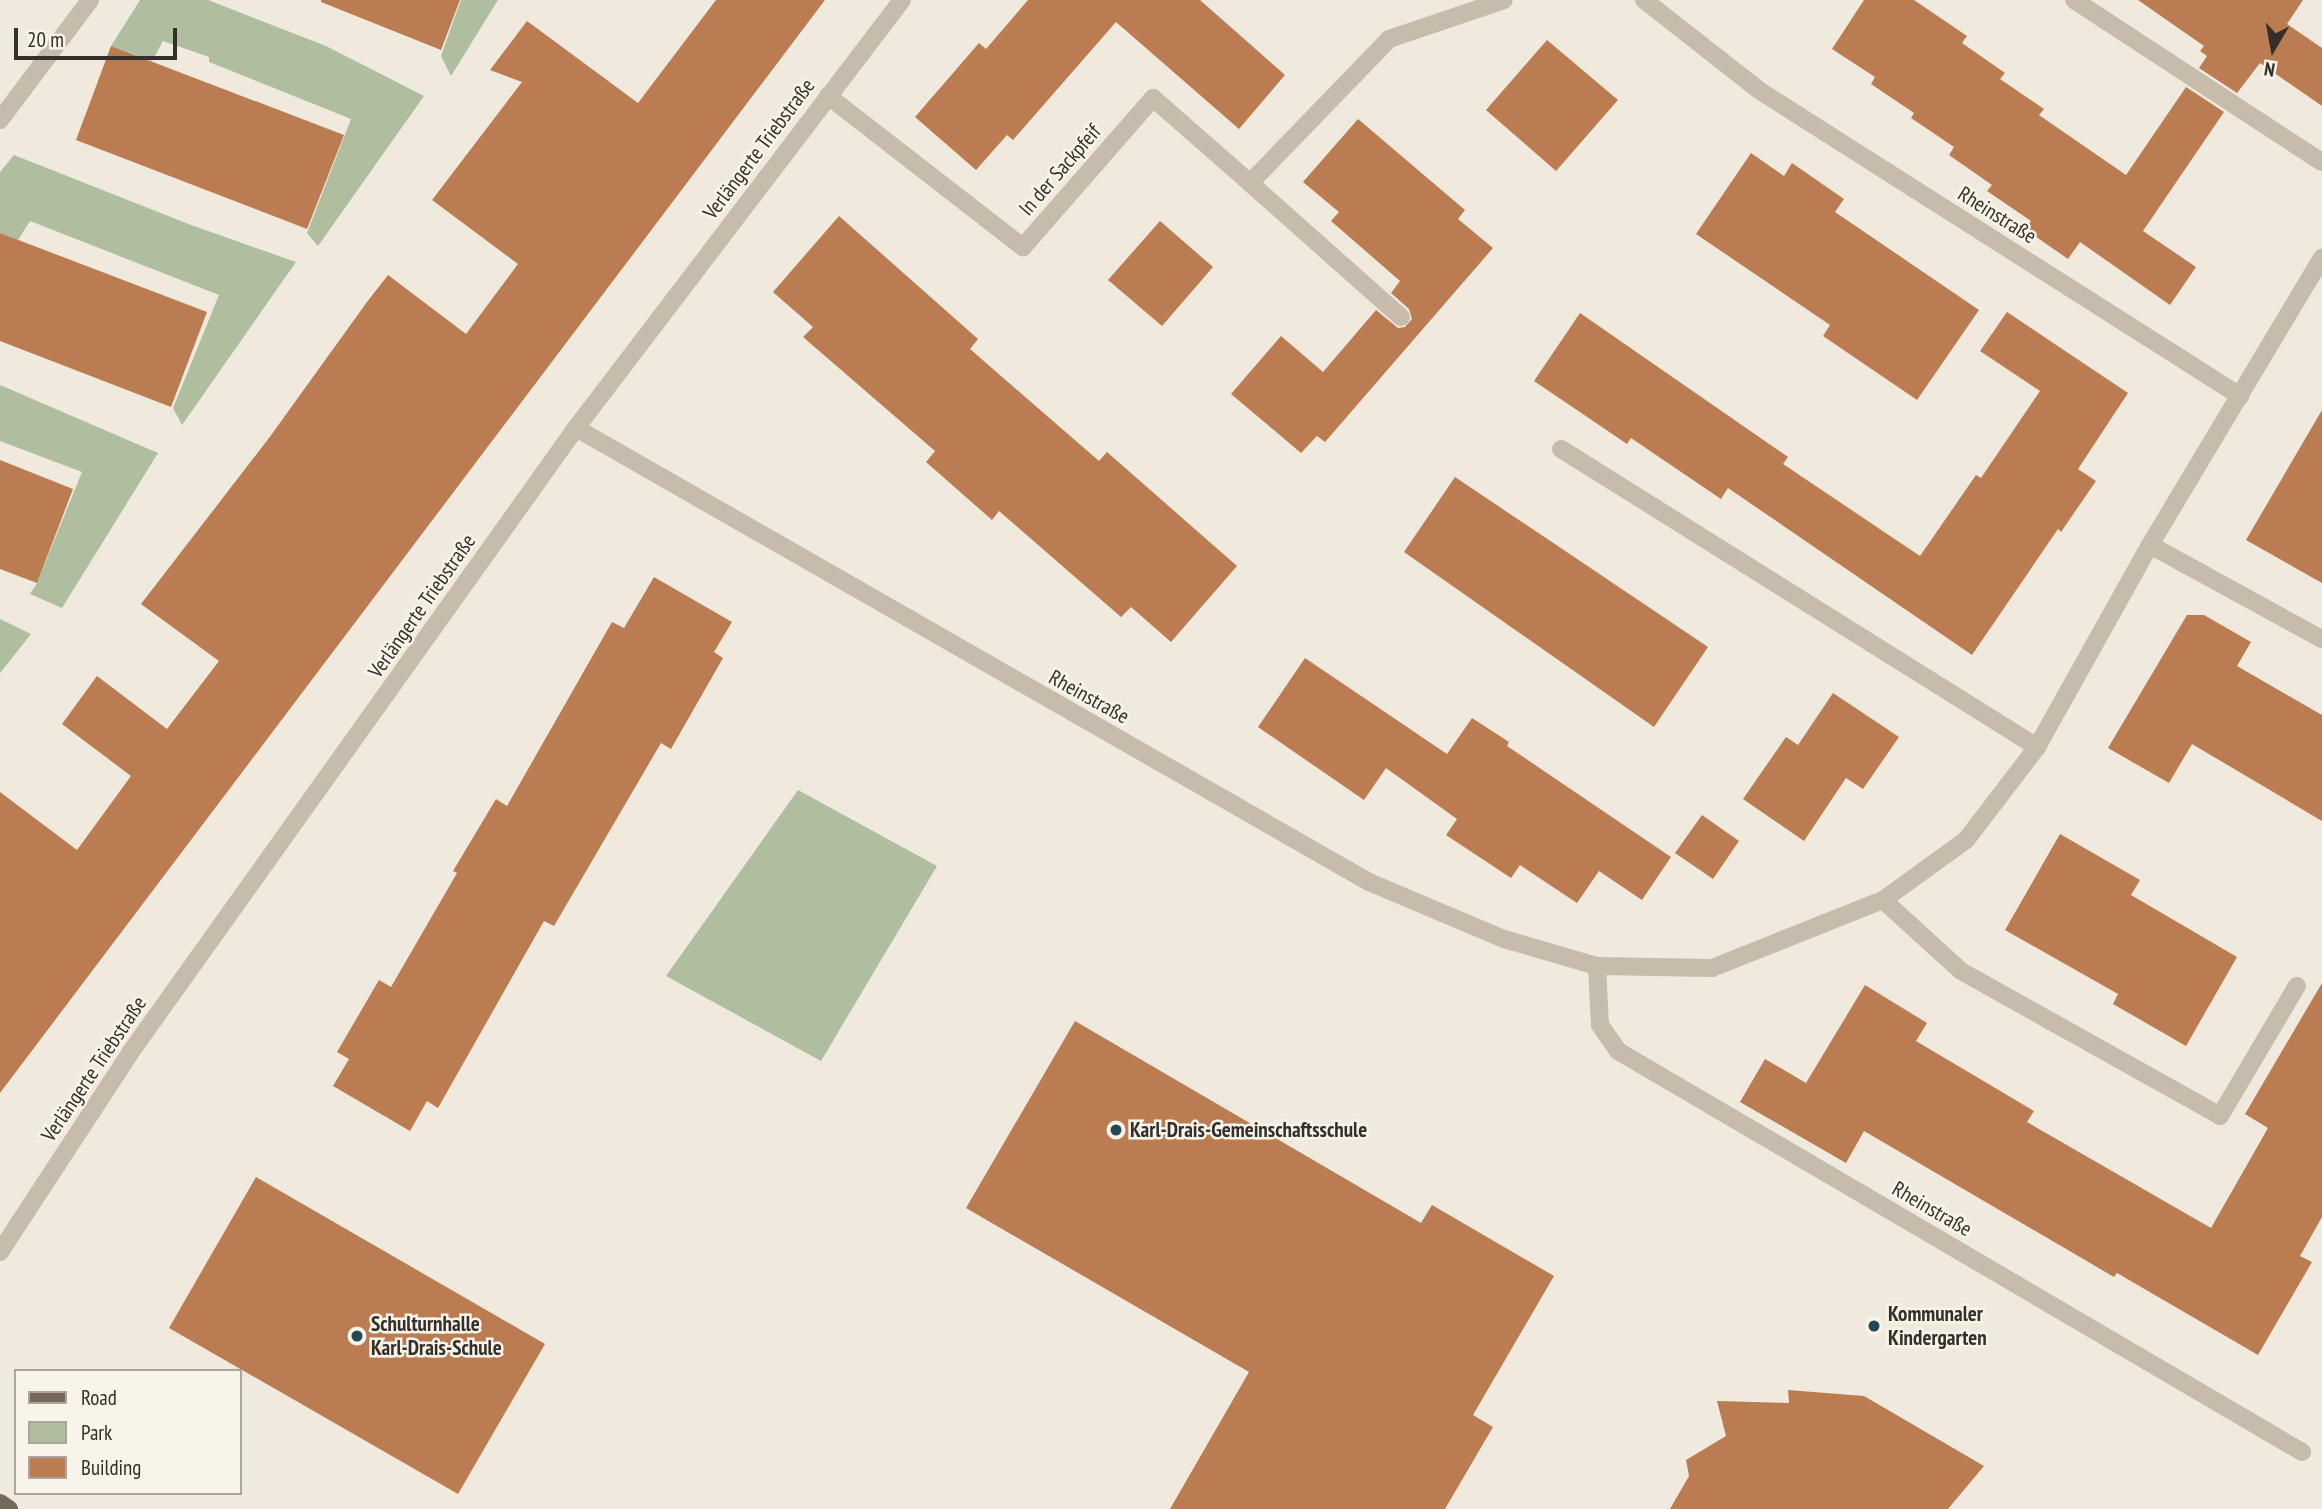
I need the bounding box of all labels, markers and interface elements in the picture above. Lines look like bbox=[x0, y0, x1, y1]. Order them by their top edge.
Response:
scale bar bbox=[18, 14, 180, 58]
north arrow bbox=[2238, 14, 2308, 84]
text: 20 m bbox=[27, 26, 64, 53]
text: N bbox=[2262, 57, 2276, 82]
street label: Verlängerte Triebstraße bbox=[698, 74, 820, 224]
street label: In der Sackpfeif bbox=[1014, 119, 1106, 221]
street label: Rheinstraße bbox=[1953, 181, 2041, 249]
street label: Verlängerte Triebstraße bbox=[363, 529, 481, 683]
street label: Rheinstraße bbox=[1045, 665, 1133, 729]
street label: Verlängerte Triebstraße bbox=[36, 991, 152, 1147]
place label: Karl-Drais-Gemeinschaftsschule bbox=[1130, 1117, 1367, 1143]
marker: Karl-Drais-Gemeinschaftsschule bbox=[1108, 1122, 1124, 1138]
street label: Rheinstraße bbox=[1888, 1176, 1976, 1242]
place label: Kommunaler Kindergarten bbox=[1888, 1301, 1987, 1351]
place label: Schulturnhalle Karl-Drais-Schule bbox=[371, 1311, 502, 1361]
marker: Kommunaler Kindergarten bbox=[1866, 1318, 1882, 1334]
marker: Schulturnhalle Karl-Drais-Schule bbox=[349, 1328, 365, 1344]
legend bbox=[14, 1369, 242, 1495]
text: Road bbox=[81, 1384, 117, 1411]
text: Park bbox=[81, 1419, 112, 1446]
text: Building bbox=[81, 1454, 141, 1481]

